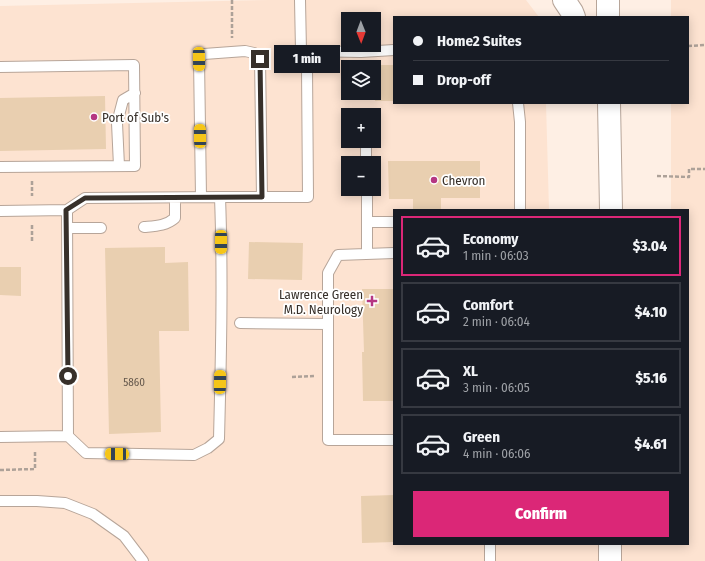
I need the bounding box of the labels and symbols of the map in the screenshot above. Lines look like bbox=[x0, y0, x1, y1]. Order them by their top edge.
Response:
north arrow bbox=[341, 12, 381, 52]
callout: 1 min bbox=[274, 45, 340, 73]
car bbox=[193, 47, 205, 71]
route end bbox=[251, 50, 269, 68]
place label: Port of Sub's bbox=[102, 110, 169, 125]
marker: Port of Sub's bbox=[89, 112, 99, 122]
car bbox=[194, 124, 206, 148]
place label: Chevron bbox=[442, 173, 485, 188]
marker: Chevron bbox=[429, 175, 439, 185]
car bbox=[215, 230, 227, 254]
place label: Lawrence Green M.D. Neurology bbox=[279, 287, 363, 317]
marker: Lawrence Green M.D. Neurology bbox=[366, 295, 378, 307]
route start bbox=[59, 367, 77, 385]
car bbox=[214, 370, 226, 394]
house number: 5860 bbox=[123, 376, 145, 389]
car bbox=[105, 448, 129, 460]

